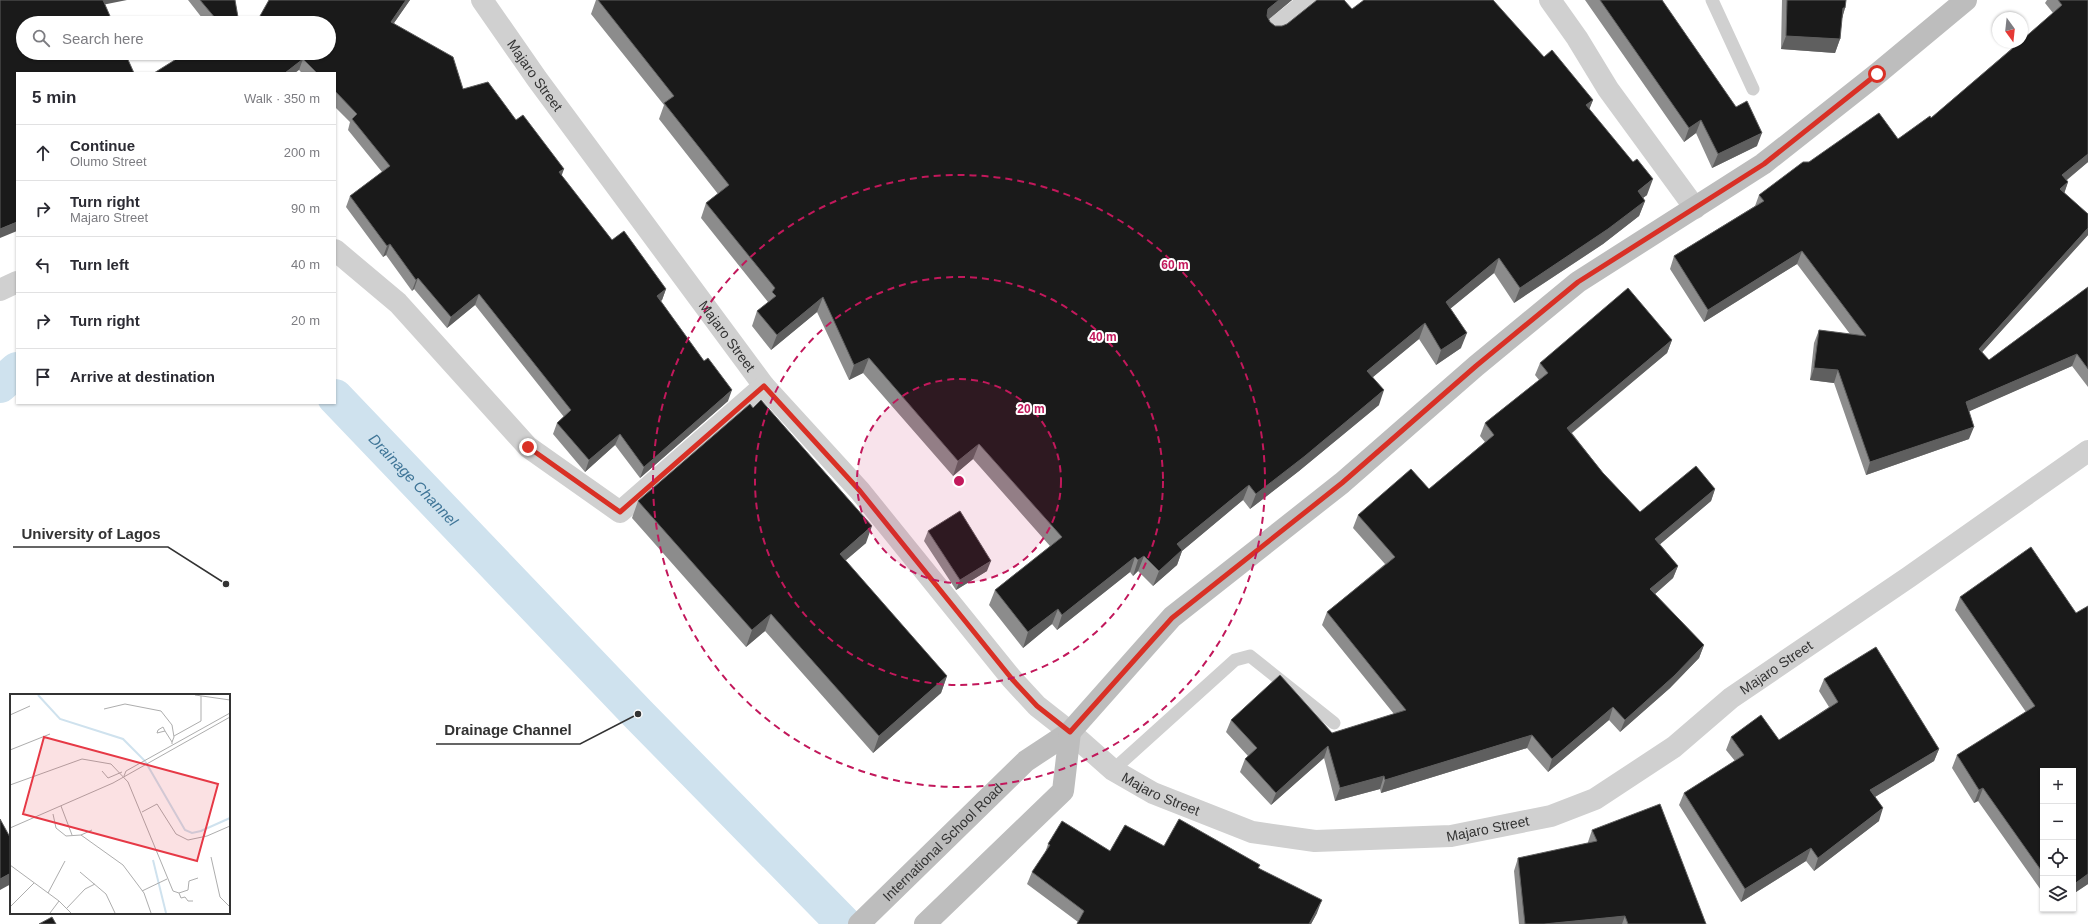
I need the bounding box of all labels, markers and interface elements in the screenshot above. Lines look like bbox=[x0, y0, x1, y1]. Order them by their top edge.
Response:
north arrow bbox=[1992, 12, 2028, 48]
search box bbox=[16, 16, 336, 60]
icon: search bbox=[30, 27, 52, 49]
text: Search here bbox=[62, 30, 144, 47]
street label: Majaro Street bbox=[504, 36, 566, 114]
route start bbox=[1868, 65, 1886, 83]
text: 5 min bbox=[32, 88, 76, 107]
text: Walk · 350 m bbox=[244, 91, 320, 106]
text: Continue bbox=[70, 137, 135, 154]
icon: ahead bbox=[32, 142, 54, 164]
text: 200 m bbox=[284, 145, 320, 160]
text: Olumo Street bbox=[70, 154, 147, 169]
text: Turn right bbox=[70, 193, 140, 210]
icon: right bbox=[32, 198, 54, 220]
text: 90 m bbox=[291, 201, 320, 216]
text: Majaro Street bbox=[70, 210, 148, 225]
icon: left bbox=[32, 254, 54, 276]
text: Turn left bbox=[70, 256, 129, 273]
text: 40 m bbox=[291, 257, 320, 272]
text: 60 m bbox=[1161, 258, 1189, 272]
street label: Majaro Street bbox=[696, 298, 759, 375]
icon: right bbox=[32, 310, 54, 332]
text: Turn right bbox=[70, 312, 140, 329]
text: 20 m bbox=[291, 313, 320, 328]
text: 40 m bbox=[1089, 330, 1117, 344]
icon: arrive bbox=[32, 366, 54, 388]
text: Arrive at destination bbox=[70, 368, 215, 385]
text: 20 m bbox=[1017, 402, 1045, 416]
water label: Drainage Channel bbox=[366, 430, 462, 529]
route end bbox=[519, 438, 537, 456]
centre of rings bbox=[952, 474, 966, 488]
callout: University of Lagos bbox=[13, 520, 168, 547]
text: University of Lagos bbox=[21, 525, 161, 542]
street label: Majaro Street bbox=[1737, 637, 1815, 698]
inset map bbox=[10, 694, 230, 914]
callout: Drainage Channel bbox=[436, 717, 580, 744]
text: Drainage Channel bbox=[444, 721, 572, 738]
map controls bbox=[2040, 768, 2076, 912]
button: + bbox=[2040, 768, 2076, 804]
street label: Majaro Street bbox=[1119, 769, 1202, 819]
street label: International School Road bbox=[879, 780, 1006, 904]
button: − bbox=[2040, 804, 2076, 840]
street label: Majaro Street bbox=[1445, 813, 1531, 845]
button: locate bbox=[2040, 840, 2076, 876]
button: layers bbox=[2040, 876, 2076, 912]

